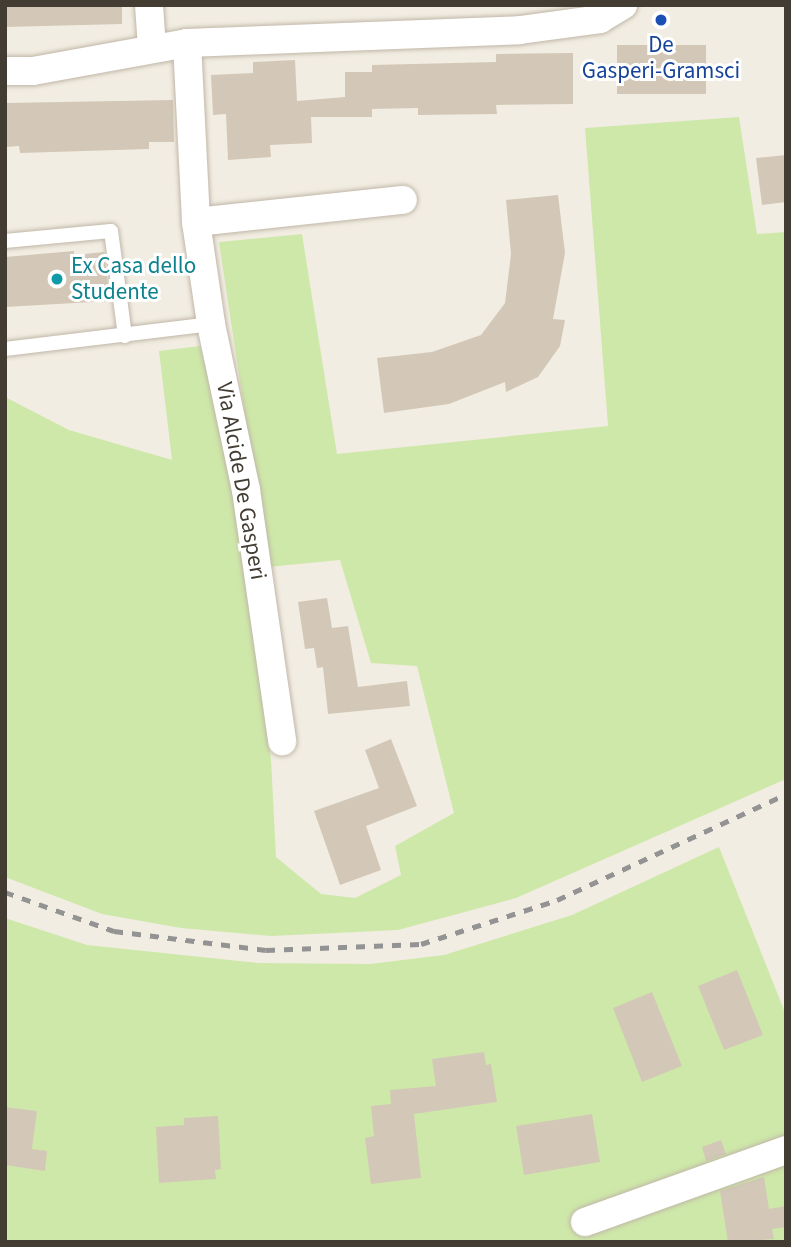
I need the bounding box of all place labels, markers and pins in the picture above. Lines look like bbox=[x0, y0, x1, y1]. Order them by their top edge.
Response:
marker: De Gasperi-Gramsci bbox=[653, 12, 669, 28]
place label: De Gasperi-Gramsci bbox=[582, 31, 740, 85]
place label: Ex Casa dello Studente bbox=[71, 252, 196, 306]
marker: Ex Casa dello Studente bbox=[49, 271, 65, 287]

